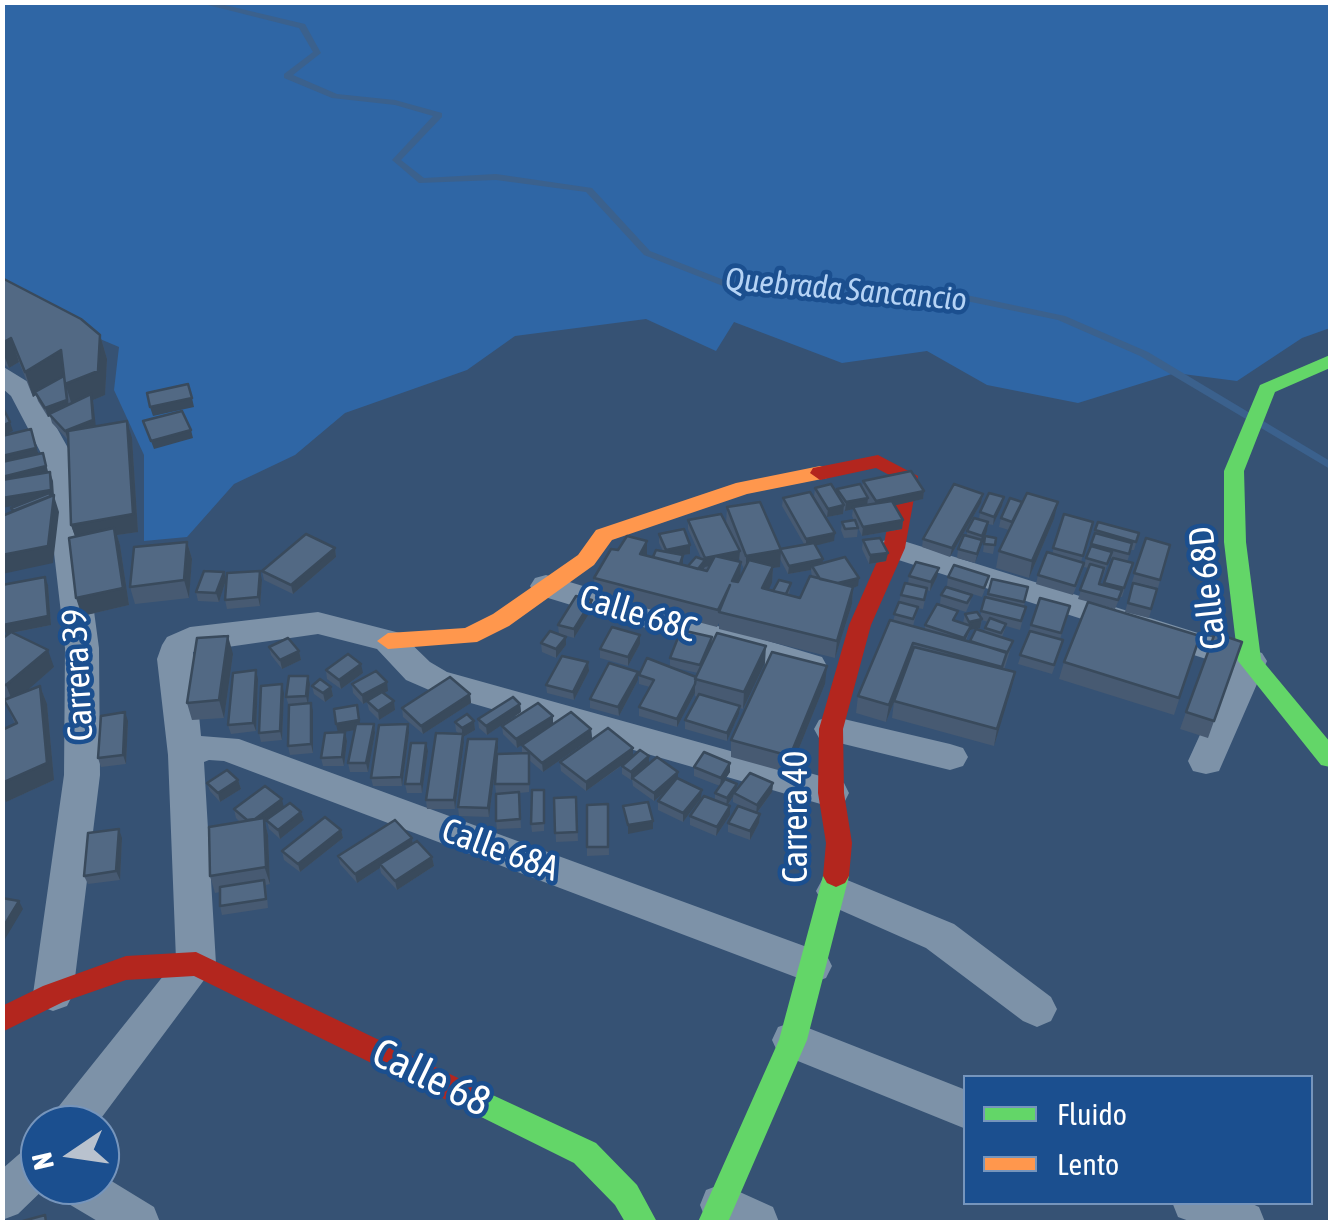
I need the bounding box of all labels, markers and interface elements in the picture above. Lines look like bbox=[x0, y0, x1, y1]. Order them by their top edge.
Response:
water label: Quebrada Sancancio bbox=[724, 260, 968, 320]
street label: Calle 68D bbox=[1181, 524, 1235, 652]
street label: Calle 68C bbox=[575, 576, 701, 652]
street label: Carrera 39 bbox=[54, 608, 102, 742]
street label: Carrera 40 bbox=[775, 751, 817, 883]
street label: Calle 68A bbox=[436, 810, 564, 890]
street label: Calle 68 bbox=[364, 1028, 498, 1128]
legend bbox=[963, 1075, 1313, 1205]
text: Fluido bbox=[1057, 1097, 1127, 1131]
north arrow bbox=[20, 1105, 120, 1205]
text: Lento bbox=[1057, 1147, 1119, 1181]
text: N bbox=[25, 1150, 60, 1173]

